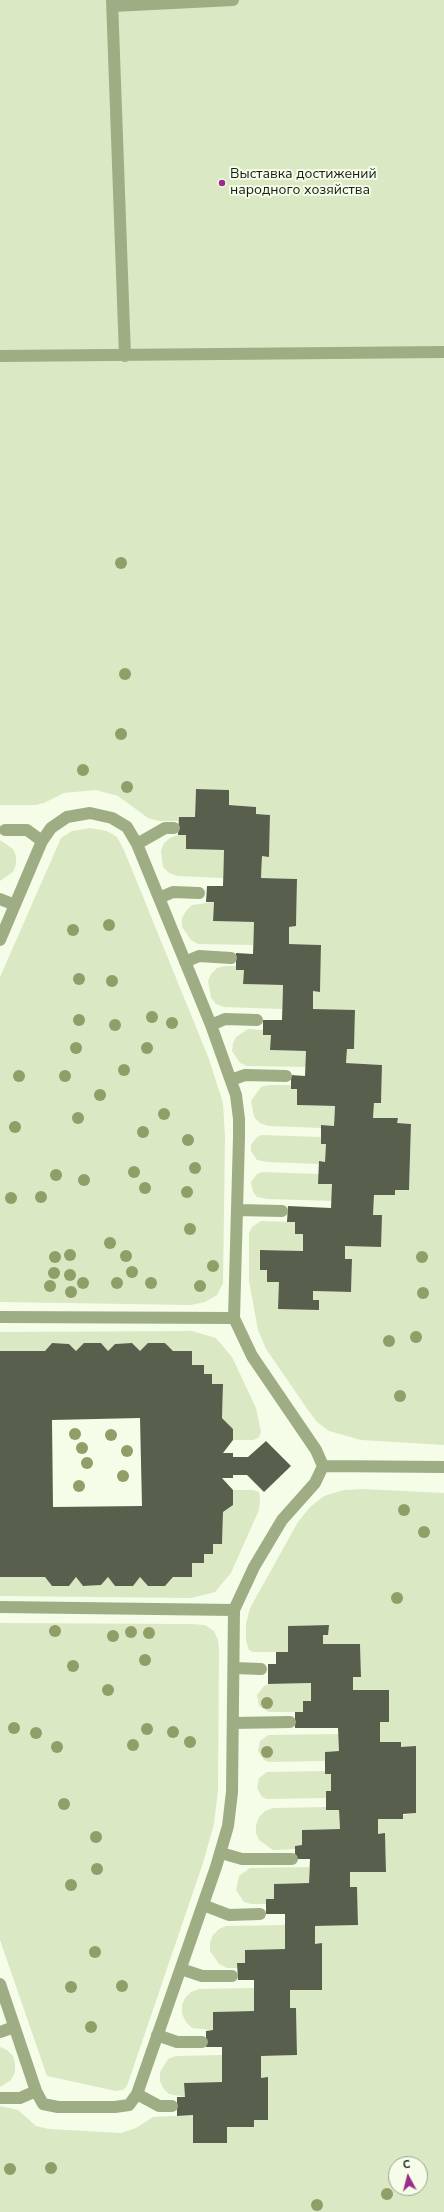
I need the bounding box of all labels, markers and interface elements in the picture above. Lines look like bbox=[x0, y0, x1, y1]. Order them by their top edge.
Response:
place label: Выставка достижений народного хозяйства bbox=[230, 167, 377, 200]
marker: Выставка достижений народного хозяйства bbox=[217, 178, 227, 188]
north arrow bbox=[388, 2156, 428, 2196]
text: С bbox=[402, 2157, 411, 2172]

